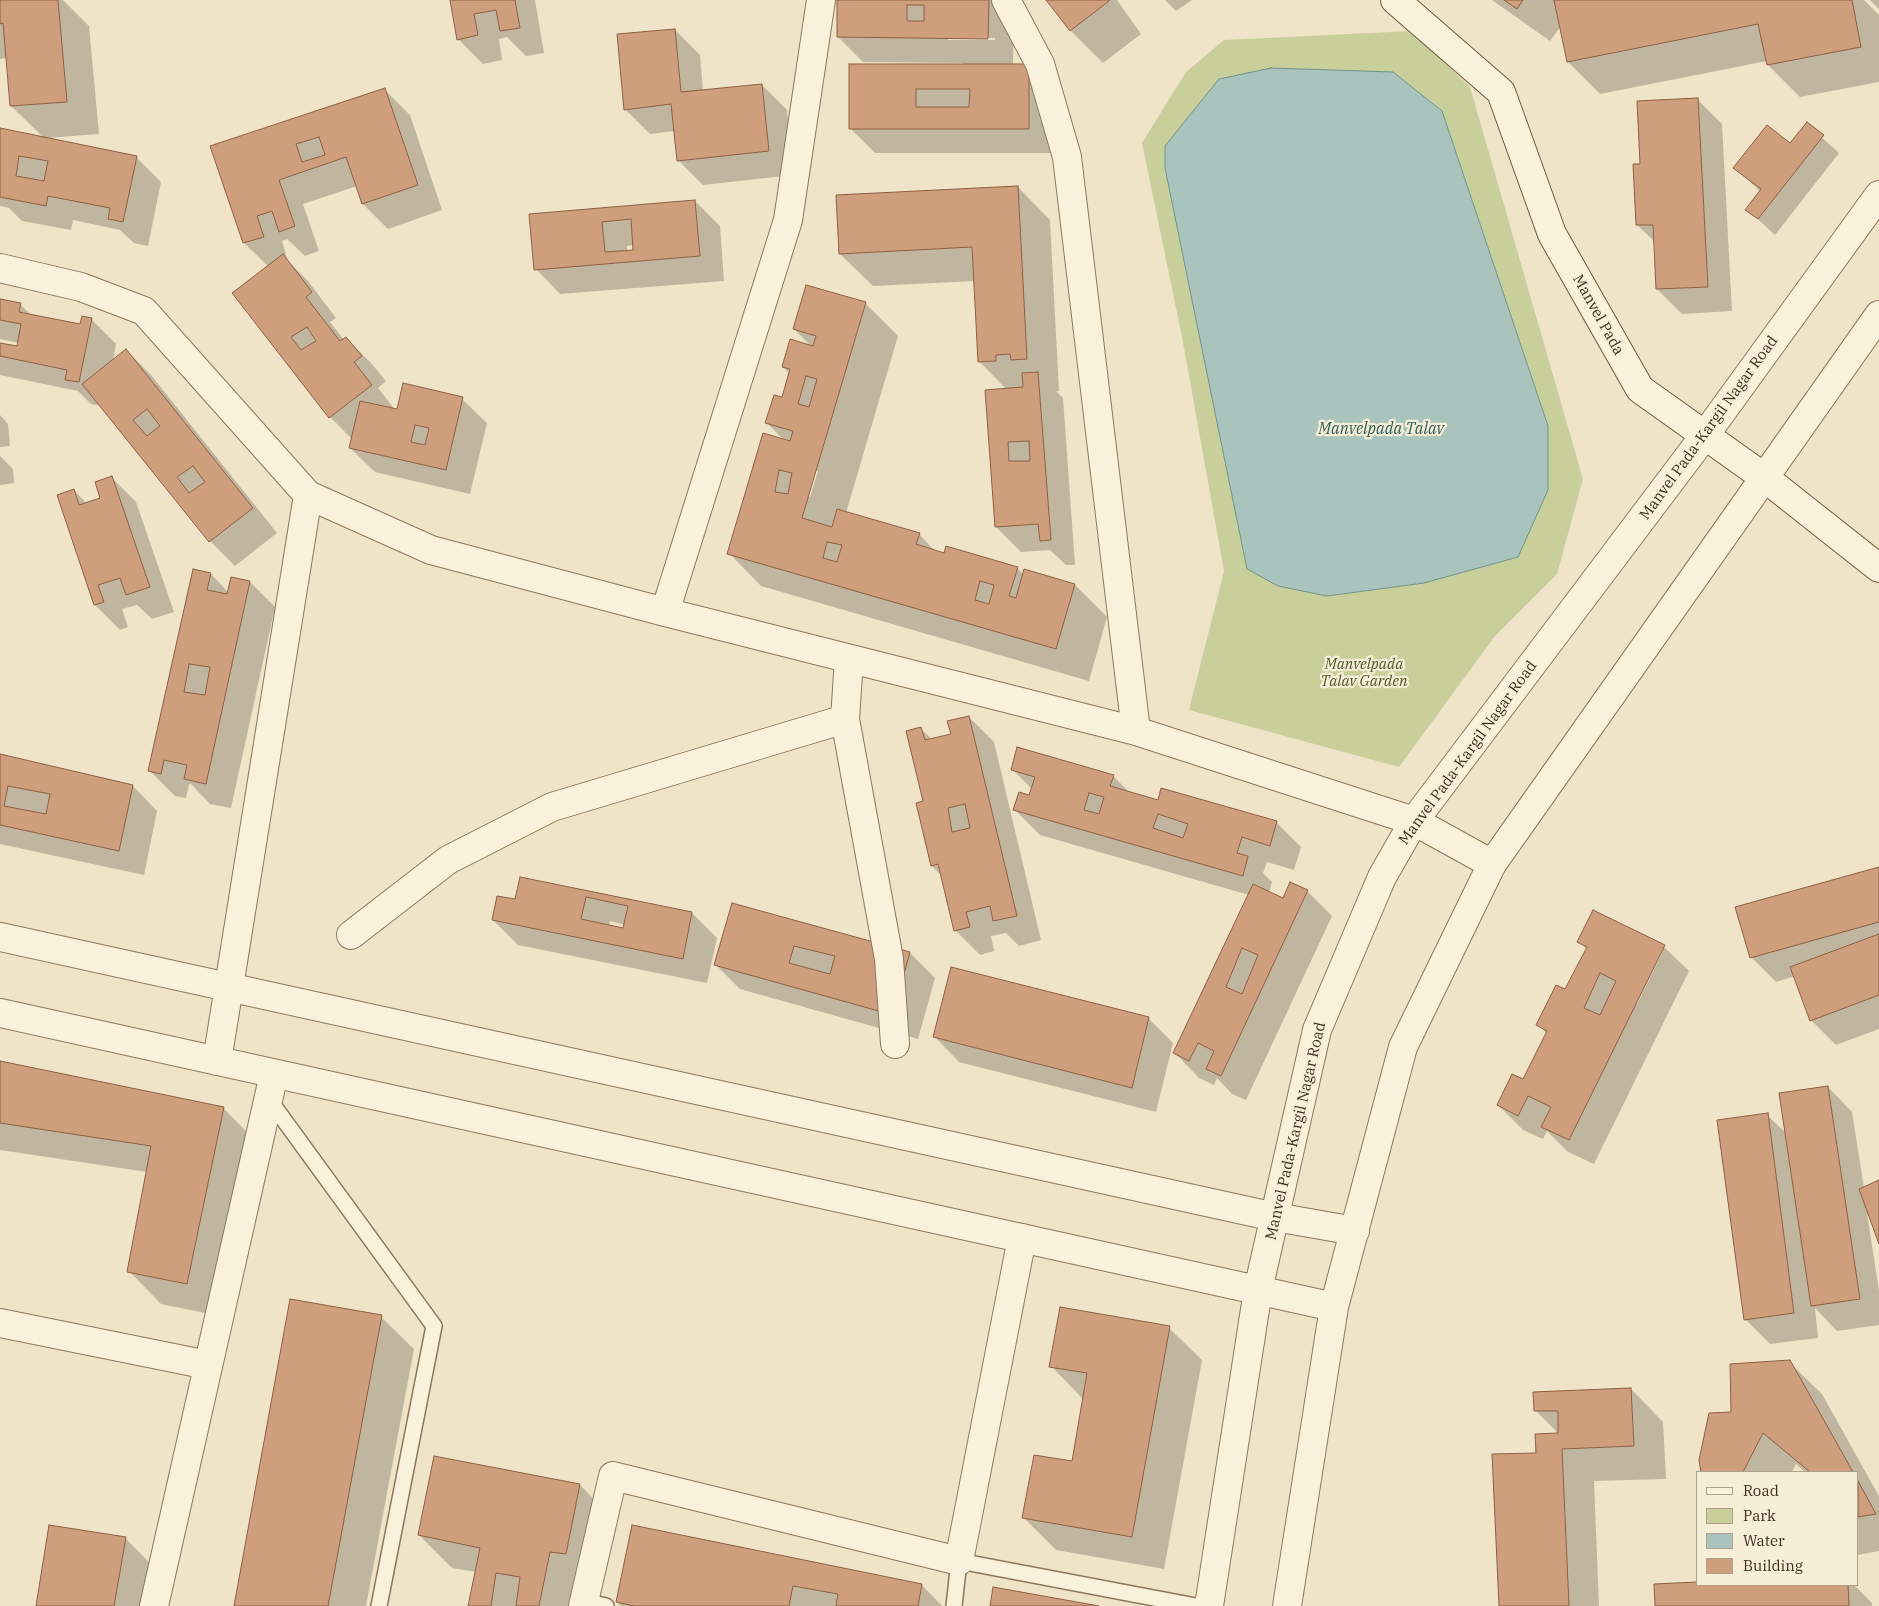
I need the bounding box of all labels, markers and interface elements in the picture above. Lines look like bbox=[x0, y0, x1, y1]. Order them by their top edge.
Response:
street label: Manvel Pada bbox=[1569, 272, 1627, 358]
street label: Manvel Pada-Kargil Nagar Road bbox=[1636, 332, 1782, 524]
water label: Manvelpada Talav bbox=[1318, 419, 1444, 439]
park label: Manvelpada Talav Garden bbox=[1321, 656, 1407, 691]
street label: Manvel Pada-Kargil Nagar Road bbox=[1395, 657, 1541, 849]
street label: Manvel Pada-Kargil Nagar Road bbox=[1262, 1020, 1330, 1242]
legend bbox=[1696, 1471, 1859, 1586]
text: Road bbox=[1743, 1481, 1779, 1500]
text: Park bbox=[1743, 1506, 1776, 1525]
text: Water bbox=[1743, 1531, 1785, 1550]
text: Building bbox=[1743, 1556, 1803, 1575]

